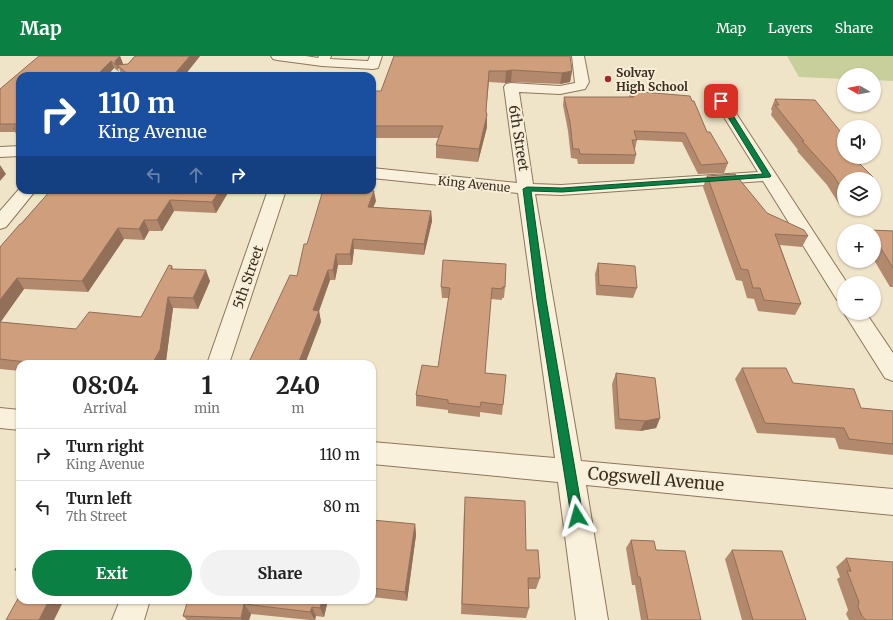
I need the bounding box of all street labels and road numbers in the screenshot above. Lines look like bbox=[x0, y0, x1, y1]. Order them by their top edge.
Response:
street label: 6th Street bbox=[505, 104, 533, 173]
street label: King Avenue bbox=[437, 173, 511, 195]
street label: 5th Street bbox=[229, 242, 267, 311]
street label: Cogswell Avenue bbox=[587, 462, 725, 496]

